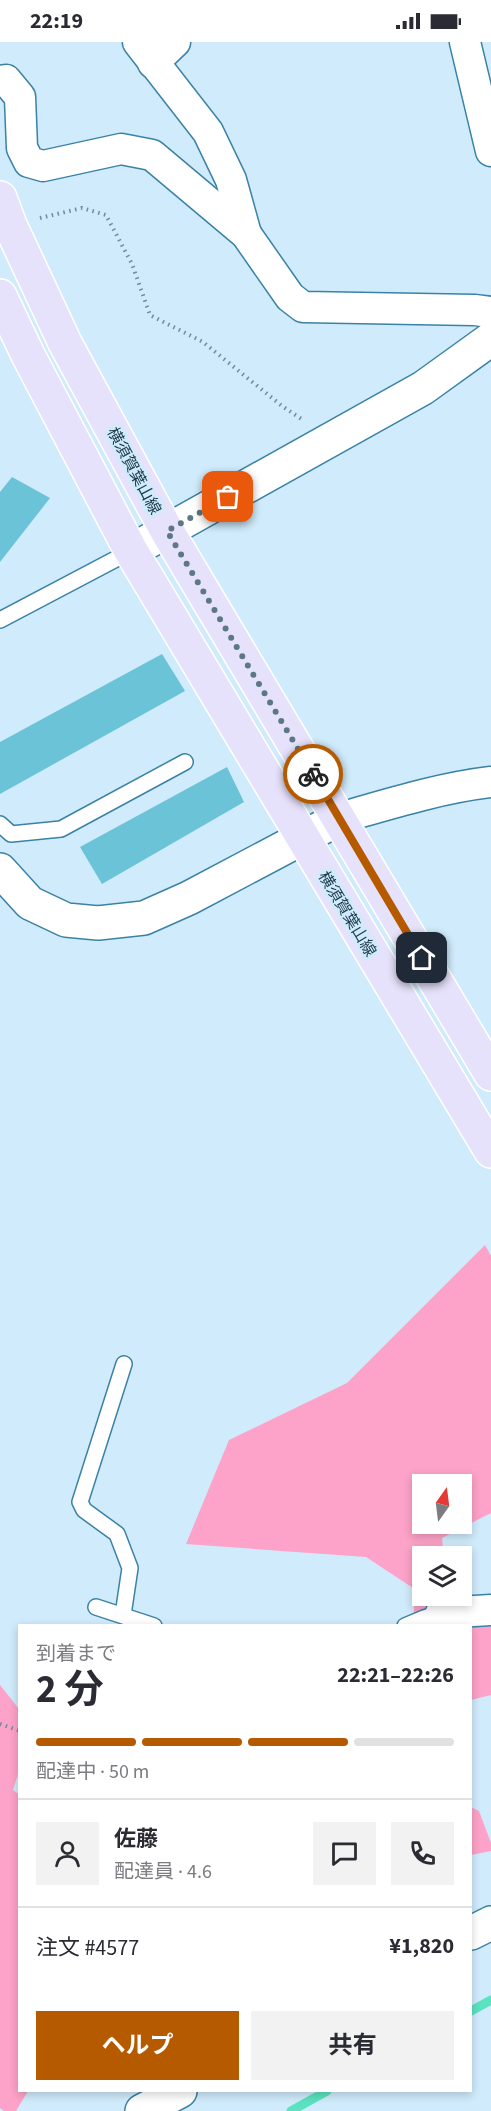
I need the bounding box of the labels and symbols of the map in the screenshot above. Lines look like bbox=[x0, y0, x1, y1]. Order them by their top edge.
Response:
street label: 横須賀葉山線 bbox=[102, 423, 166, 519]
pin bbox=[202, 471, 253, 522]
courier bbox=[283, 744, 343, 804]
street label: 横須賀葉山線 bbox=[313, 867, 381, 961]
pin bbox=[396, 932, 447, 983]
north arrow bbox=[412, 1474, 472, 1534]

